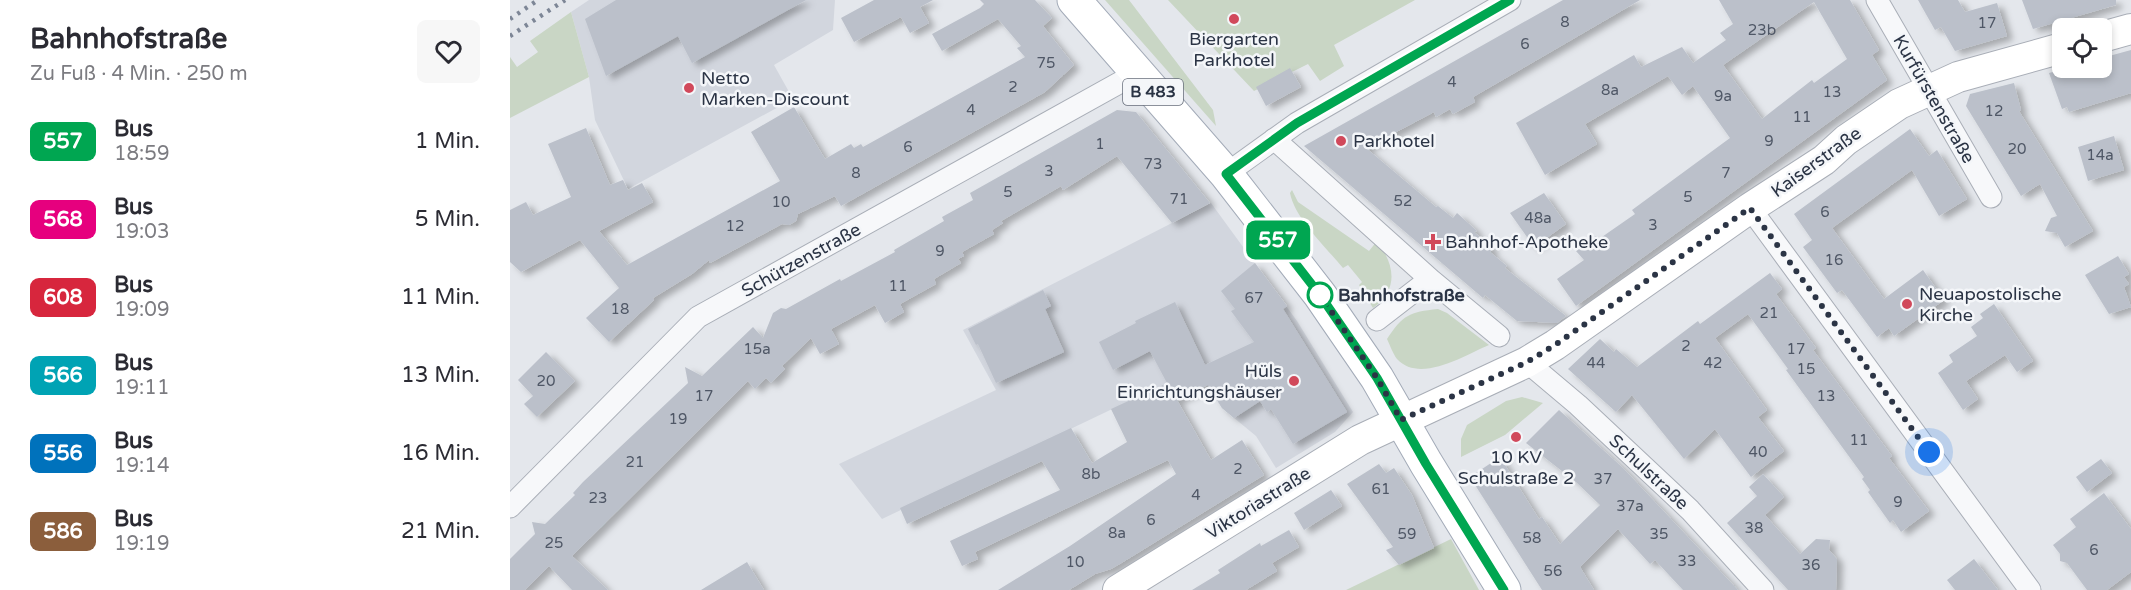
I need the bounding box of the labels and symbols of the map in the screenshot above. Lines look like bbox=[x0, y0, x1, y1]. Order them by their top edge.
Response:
marker: Biergarten Parkhotel bbox=[1227, 12, 1241, 26]
house number: 8 bbox=[1560, 13, 1570, 31]
house number: 17 bbox=[1978, 14, 1996, 32]
house number: 23b bbox=[1748, 21, 1776, 39]
place label: Biergarten Parkhotel bbox=[1189, 28, 1279, 71]
street label: Kurfürstenstraße bbox=[1888, 31, 1980, 167]
house number: 6 bbox=[1520, 35, 1530, 53]
house number: 75 bbox=[1037, 54, 1055, 72]
place label: Netto Marken-Discount bbox=[701, 67, 849, 110]
house number: 4 bbox=[1447, 73, 1457, 91]
house number: 2 bbox=[1008, 78, 1018, 96]
road number: B 483 bbox=[1123, 79, 1183, 105]
marker: Netto Marken-Discount bbox=[682, 81, 696, 95]
house number: 8a bbox=[1601, 81, 1619, 99]
house number: 13 bbox=[1823, 83, 1841, 101]
house number: 9a bbox=[1714, 87, 1732, 105]
house number: 4 bbox=[966, 101, 976, 119]
house number: 12 bbox=[1985, 102, 2003, 120]
house number: 11 bbox=[1793, 108, 1811, 126]
street label: Kaiserstraße bbox=[1767, 122, 1865, 202]
place label: Parkhotel bbox=[1353, 130, 1435, 152]
house number: 9 bbox=[1764, 132, 1774, 150]
marker: Parkhotel bbox=[1334, 134, 1348, 148]
house number: 1 bbox=[1095, 135, 1105, 153]
house number: 6 bbox=[903, 138, 913, 156]
house number: 20 bbox=[2008, 140, 2026, 158]
house number: 14a bbox=[2086, 146, 2114, 164]
house number: 73 bbox=[1144, 155, 1162, 173]
house number: 3 bbox=[1044, 162, 1054, 180]
house number: 8 bbox=[851, 164, 861, 182]
house number: 7 bbox=[1721, 164, 1731, 182]
house number: 5 bbox=[1003, 183, 1013, 201]
house number: 5 bbox=[1683, 188, 1693, 206]
house number: 71 bbox=[1170, 190, 1188, 208]
house number: 52 bbox=[1394, 192, 1412, 210]
house number: 10 bbox=[772, 193, 790, 211]
house number: 6 bbox=[1820, 203, 1830, 221]
house number: 48a bbox=[1524, 209, 1552, 227]
house number: 3 bbox=[1648, 216, 1658, 234]
house number: 12 bbox=[726, 217, 744, 235]
street label: Schützenstraße bbox=[737, 218, 865, 302]
line badge: 557 bbox=[1244, 220, 1312, 260]
place label: Bahnhof-Apotheke bbox=[1445, 231, 1608, 253]
marker: Bahnhof-Apotheke bbox=[1426, 235, 1440, 249]
house number: 9 bbox=[935, 242, 945, 260]
house number: 16 bbox=[1825, 251, 1843, 269]
house number: 11 bbox=[889, 277, 907, 295]
marker: Bahnhofstraße bbox=[1307, 282, 1333, 308]
place label: Neuapostolische Kirche bbox=[1919, 283, 2061, 326]
place label: Bahnhofstraße bbox=[1338, 284, 1465, 306]
house number: 67 bbox=[1245, 289, 1263, 307]
marker: Neuapostolische Kirche bbox=[1900, 297, 1914, 311]
house number: 18 bbox=[611, 300, 629, 318]
house number: 21 bbox=[1760, 304, 1778, 322]
house number: 2 bbox=[1681, 337, 1691, 355]
house number: 15a bbox=[743, 340, 771, 358]
house number: 17 bbox=[1787, 340, 1805, 358]
house number: 44 bbox=[1587, 354, 1605, 372]
house number: 42 bbox=[1704, 354, 1722, 372]
place label: Hüls Einrichtungshäuser bbox=[1117, 360, 1282, 403]
house number: 15 bbox=[1797, 360, 1815, 378]
house number: 20 bbox=[537, 372, 555, 390]
marker: Hüls Einrichtungshäuser bbox=[1287, 374, 1301, 388]
house number: 17 bbox=[695, 387, 713, 405]
house number: 13 bbox=[1817, 387, 1835, 405]
house number: 19 bbox=[669, 410, 687, 428]
marker: 10 KV Schulstraße 2 bbox=[1509, 430, 1523, 444]
street label: Schulstraße bbox=[1605, 430, 1693, 514]
house number: 11 bbox=[1850, 431, 1868, 449]
your location bbox=[1914, 437, 1944, 467]
house number: 40 bbox=[1749, 443, 1767, 461]
place label: 10 KV Schulstraße 2 bbox=[1458, 446, 1574, 489]
house number: 21 bbox=[626, 453, 644, 471]
house number: 2 bbox=[1233, 460, 1243, 478]
street label: Viktoriastraße bbox=[1202, 462, 1314, 544]
house number: 8b bbox=[1082, 465, 1100, 483]
house number: 37 bbox=[1594, 470, 1612, 488]
house number: 61 bbox=[1372, 480, 1390, 498]
house number: 4 bbox=[1191, 486, 1201, 504]
house number: 23 bbox=[589, 489, 607, 507]
house number: 9 bbox=[1893, 493, 1903, 511]
house number: 37a bbox=[1616, 497, 1644, 515]
house number: 6 bbox=[1146, 511, 1156, 529]
house number: 38 bbox=[1745, 519, 1763, 537]
house number: 8a bbox=[1108, 524, 1126, 542]
house number: 59 bbox=[1398, 525, 1416, 543]
house number: 35 bbox=[1650, 525, 1668, 543]
house number: 58 bbox=[1523, 529, 1541, 547]
house number: 25 bbox=[545, 534, 563, 552]
house number: 6 bbox=[2089, 541, 2099, 559]
house number: 33 bbox=[1678, 552, 1696, 570]
house number: 10 bbox=[1066, 553, 1084, 571]
house number: 36 bbox=[1802, 556, 1820, 574]
house number: 56 bbox=[1544, 562, 1562, 580]

